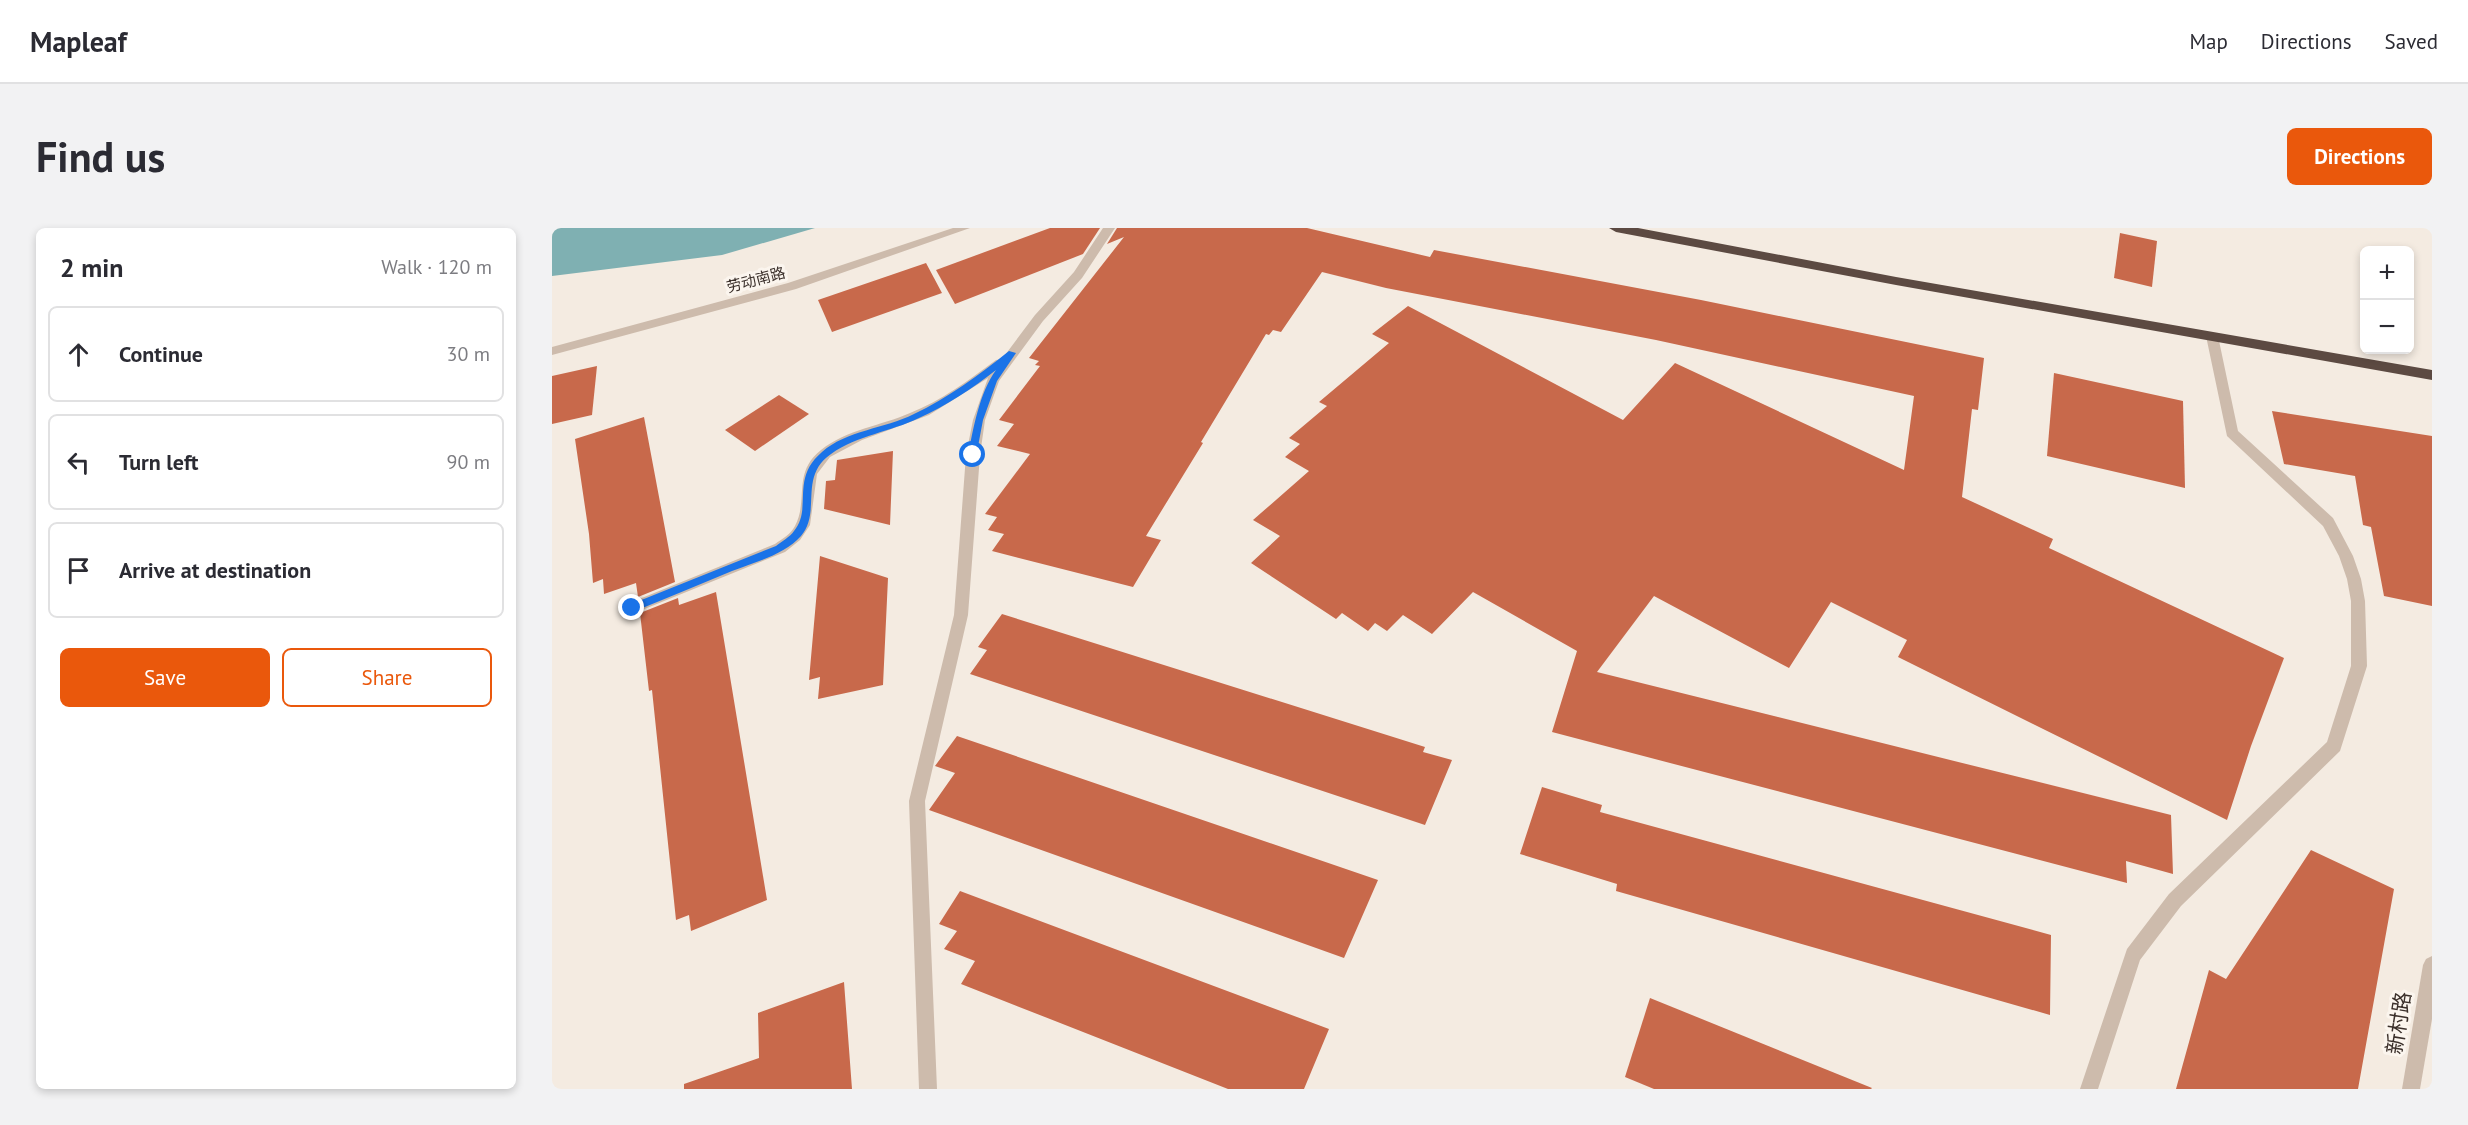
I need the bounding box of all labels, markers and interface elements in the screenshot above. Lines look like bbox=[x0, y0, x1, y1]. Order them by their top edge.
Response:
text: Mapleaf bbox=[30, 23, 127, 60]
text: Map bbox=[2189, 28, 2228, 55]
text: Directions bbox=[2261, 28, 2352, 55]
text: Saved bbox=[2385, 28, 2438, 55]
button: Directions bbox=[2287, 128, 2432, 185]
text: Find us bbox=[36, 129, 165, 184]
map controls bbox=[2360, 246, 2414, 354]
button: + bbox=[2360, 246, 2414, 300]
text: 2 min bbox=[60, 251, 123, 284]
text: Walk · 120 m bbox=[381, 254, 492, 280]
street label: 劳动南路 bbox=[724, 263, 787, 296]
button: − bbox=[2360, 300, 2414, 354]
icon: ahead bbox=[62, 338, 95, 371]
text: Continue bbox=[119, 340, 203, 368]
text: 30 m bbox=[447, 341, 490, 367]
route start bbox=[959, 441, 985, 467]
icon: left bbox=[62, 446, 95, 479]
text: Turn left bbox=[119, 448, 199, 476]
text: 90 m bbox=[447, 449, 490, 475]
icon: arrive bbox=[62, 554, 95, 587]
text: Arrive at destination bbox=[119, 556, 311, 584]
route end bbox=[618, 594, 644, 620]
button: Save bbox=[60, 648, 270, 707]
button: Share bbox=[282, 648, 492, 707]
street label: 新村路 bbox=[2380, 990, 2417, 1056]

